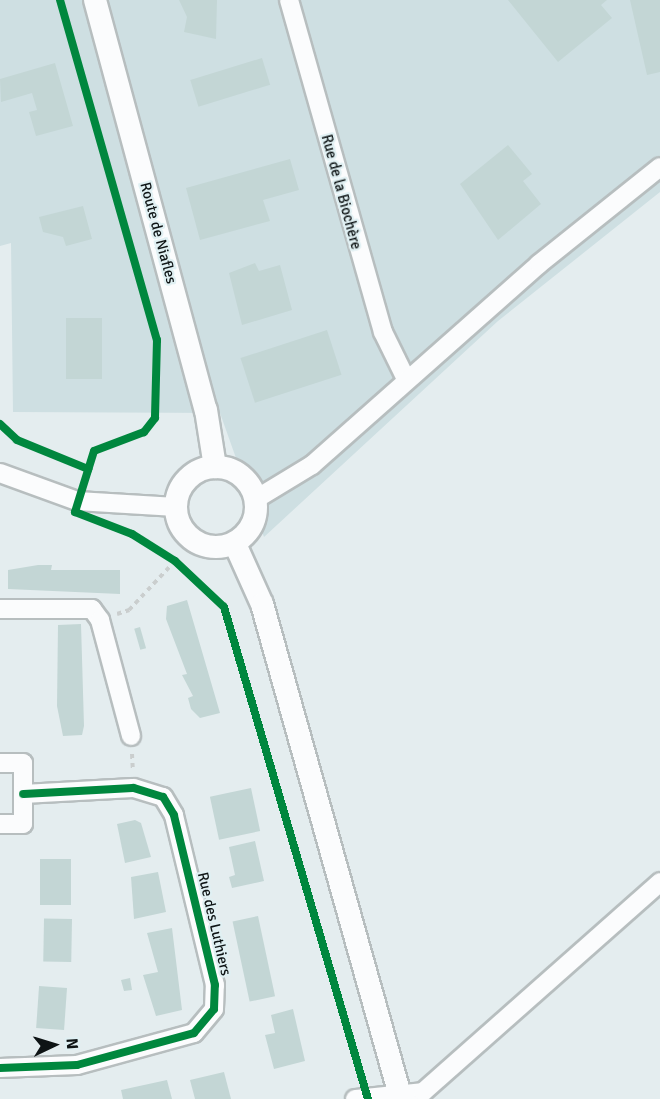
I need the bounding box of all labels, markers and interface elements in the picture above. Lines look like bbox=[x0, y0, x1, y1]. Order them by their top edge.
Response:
street label: Rue de la Biochère bbox=[317, 133, 365, 251]
street label: Route de Niafles bbox=[136, 180, 180, 286]
street label: Rue des Luthiers bbox=[193, 870, 235, 978]
north arrow bbox=[24, 1015, 84, 1075]
text: N bbox=[62, 1037, 82, 1050]

